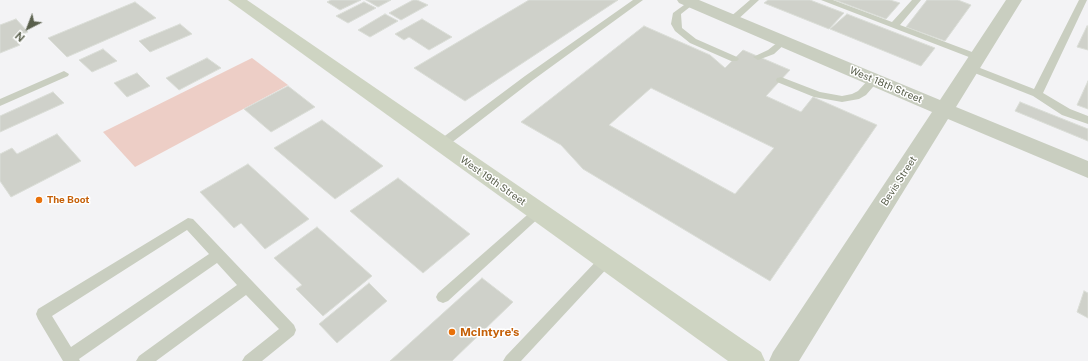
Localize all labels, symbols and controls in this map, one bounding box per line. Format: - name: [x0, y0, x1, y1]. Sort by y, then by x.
- north arrow: [8, 8, 48, 48]
- text: N: [13, 30, 27, 44]
- street label: West 18th Street: [848, 64, 924, 106]
- street label: West 19th Street: [458, 154, 528, 208]
- street label: Bevis Street: [879, 154, 919, 208]
- place label: The Boot: [47, 194, 90, 206]
- marker: The Boot: [34, 195, 44, 205]
- place label: McIntyre's: [460, 325, 519, 339]
- marker: McIntyre's: [447, 327, 457, 337]

